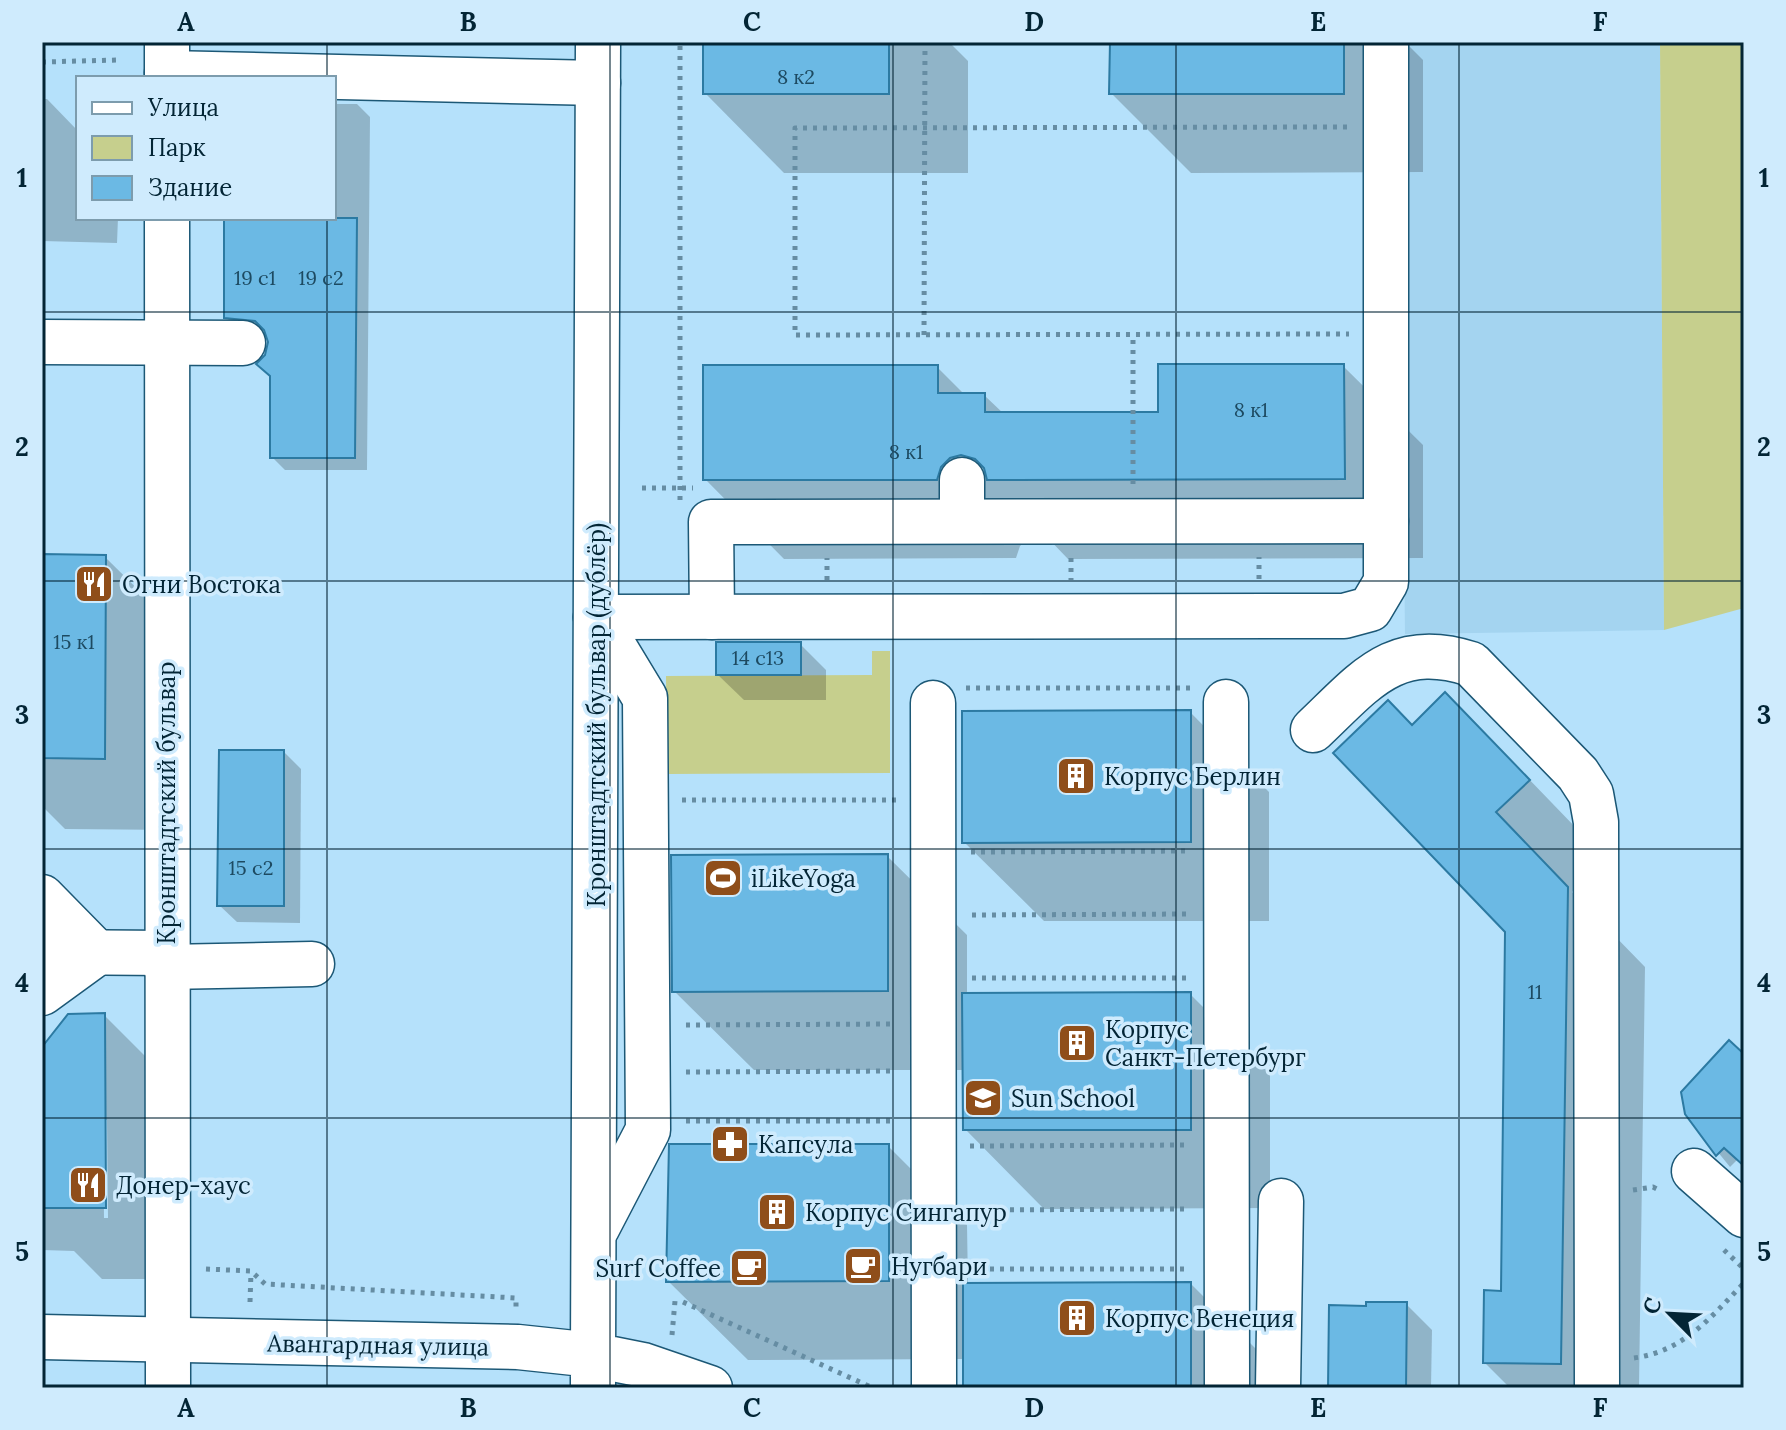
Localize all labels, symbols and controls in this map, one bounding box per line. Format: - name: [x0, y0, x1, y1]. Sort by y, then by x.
- text: A: [177, 5, 195, 38]
- text: B: [459, 5, 477, 38]
- text: C: [743, 5, 761, 38]
- text: D: [1024, 5, 1044, 38]
- text: E: [1310, 5, 1326, 38]
- text: F: [1593, 5, 1608, 38]
- house number: 8 к2: [777, 64, 815, 89]
- legend: [76, 76, 336, 220]
- text: Улица: [147, 92, 219, 123]
- text: Парк: [148, 132, 206, 163]
- text: 1: [17, 161, 27, 194]
- text: 1: [1759, 161, 1769, 194]
- text: Здание: [148, 172, 232, 203]
- house number: 19 с1: [234, 265, 276, 290]
- house number: 19 с2: [298, 265, 344, 290]
- house number: 8 к1: [1234, 397, 1268, 422]
- text: 2: [15, 430, 29, 463]
- text: 2: [1757, 430, 1771, 463]
- house number: 8 к1: [889, 439, 923, 464]
- street label: Кронштадтский бульвар (дублёр): [581, 523, 612, 907]
- restaurant icon: Огни Востока: [73, 563, 115, 605]
- place label: Огни Востока: [122, 569, 281, 600]
- house number: 15 к1: [53, 629, 95, 654]
- house number: 14 с13: [732, 645, 784, 670]
- street label: Кронштадтский бульвар: [151, 661, 182, 945]
- text: 3: [15, 698, 29, 731]
- text: 3: [1757, 698, 1771, 731]
- building icon: Корпус Берлин: [1055, 755, 1097, 797]
- place label: Корпус Берлин: [1104, 761, 1281, 792]
- house number: 15 с2: [229, 855, 273, 880]
- sports icon: iLikeYoga: [702, 857, 744, 899]
- place label: iLikeYoga: [751, 863, 856, 894]
- text: 4: [15, 966, 29, 999]
- text: 4: [1757, 966, 1771, 999]
- house number: 11: [1528, 979, 1542, 1004]
- place label: Корпус Санкт-Петербург: [1105, 1014, 1306, 1073]
- building icon: Корпус Санкт-Петербург: [1056, 1022, 1098, 1064]
- school or university icon: Sun School: [962, 1077, 1004, 1119]
- place label: Sun School: [1011, 1083, 1135, 1114]
- pharmacy icon: Капсула: [709, 1123, 751, 1165]
- place label: Капсула: [758, 1129, 853, 1160]
- restaurant icon: Донер-хаус: [67, 1164, 109, 1206]
- place label: Донер-хаус: [116, 1170, 251, 1201]
- building icon: Корпус Сингапур: [756, 1191, 798, 1233]
- place label: Корпус Сингапур: [805, 1197, 1007, 1228]
- text: 5: [15, 1235, 29, 1268]
- text: 5: [1757, 1235, 1771, 1268]
- cafe icon: Нугбари: [842, 1245, 884, 1287]
- cafe icon: Surf Coffee: [728, 1247, 770, 1289]
- place label: Нугбари: [891, 1251, 987, 1282]
- place label: Surf Coffee: [595, 1253, 721, 1284]
- north arrow: [1630, 1274, 1710, 1354]
- text: С: [1636, 1293, 1668, 1318]
- building icon: Корпус Венеция: [1056, 1297, 1098, 1339]
- place label: Корпус Венеция: [1105, 1303, 1294, 1334]
- street label: Авангардная улица: [266, 1328, 489, 1362]
- text: A: [177, 1391, 195, 1424]
- text: B: [459, 1391, 477, 1424]
- text: C: [743, 1391, 761, 1424]
- text: D: [1024, 1391, 1044, 1424]
- text: E: [1310, 1391, 1326, 1424]
- text: F: [1593, 1391, 1608, 1424]

